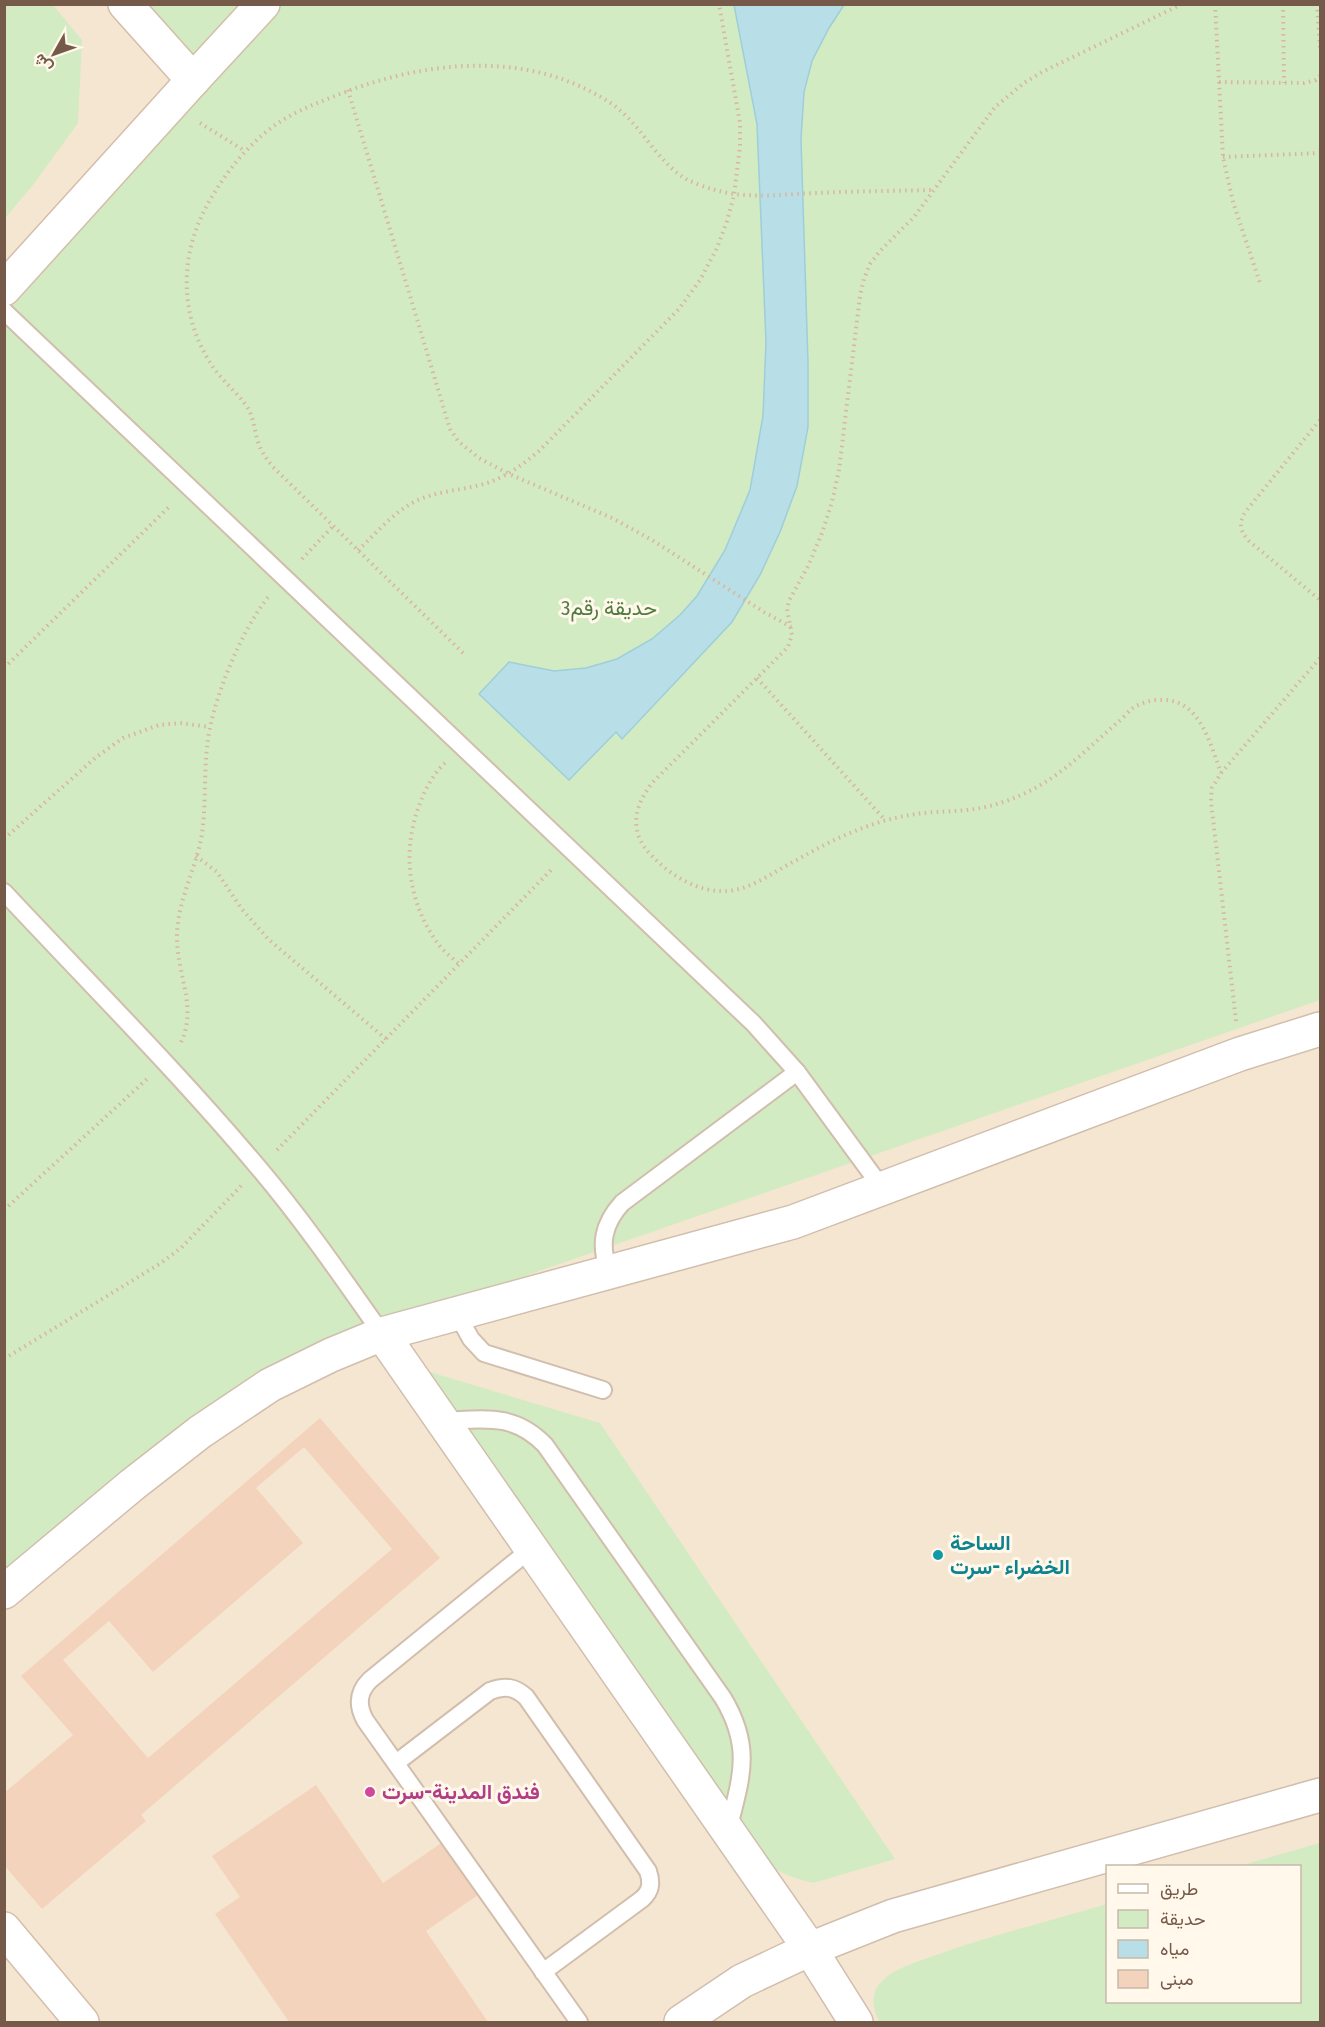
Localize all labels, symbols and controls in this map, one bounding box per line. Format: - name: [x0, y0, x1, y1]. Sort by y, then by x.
- north arrow: [24, 24, 84, 84]
- text: ش: [29, 50, 56, 77]
- park label: حديقة رقم3: [561, 595, 657, 622]
- place label: الساحة الخضراء -سرت: [950, 1530, 1070, 1580]
- marker: الساحة الخضراء -سرت: [931, 1548, 945, 1562]
- place label: فندق المدينة-سرت: [382, 1779, 540, 1805]
- marker: فندق المدينة-سرت: [363, 1785, 377, 1799]
- legend: [1106, 1865, 1301, 2003]
- text: طريق: [1160, 1878, 1198, 1900]
- text: حديقة: [1160, 1908, 1206, 1930]
- text: مياه: [1160, 1938, 1189, 1960]
- text: مبنى: [1160, 1968, 1194, 1990]

